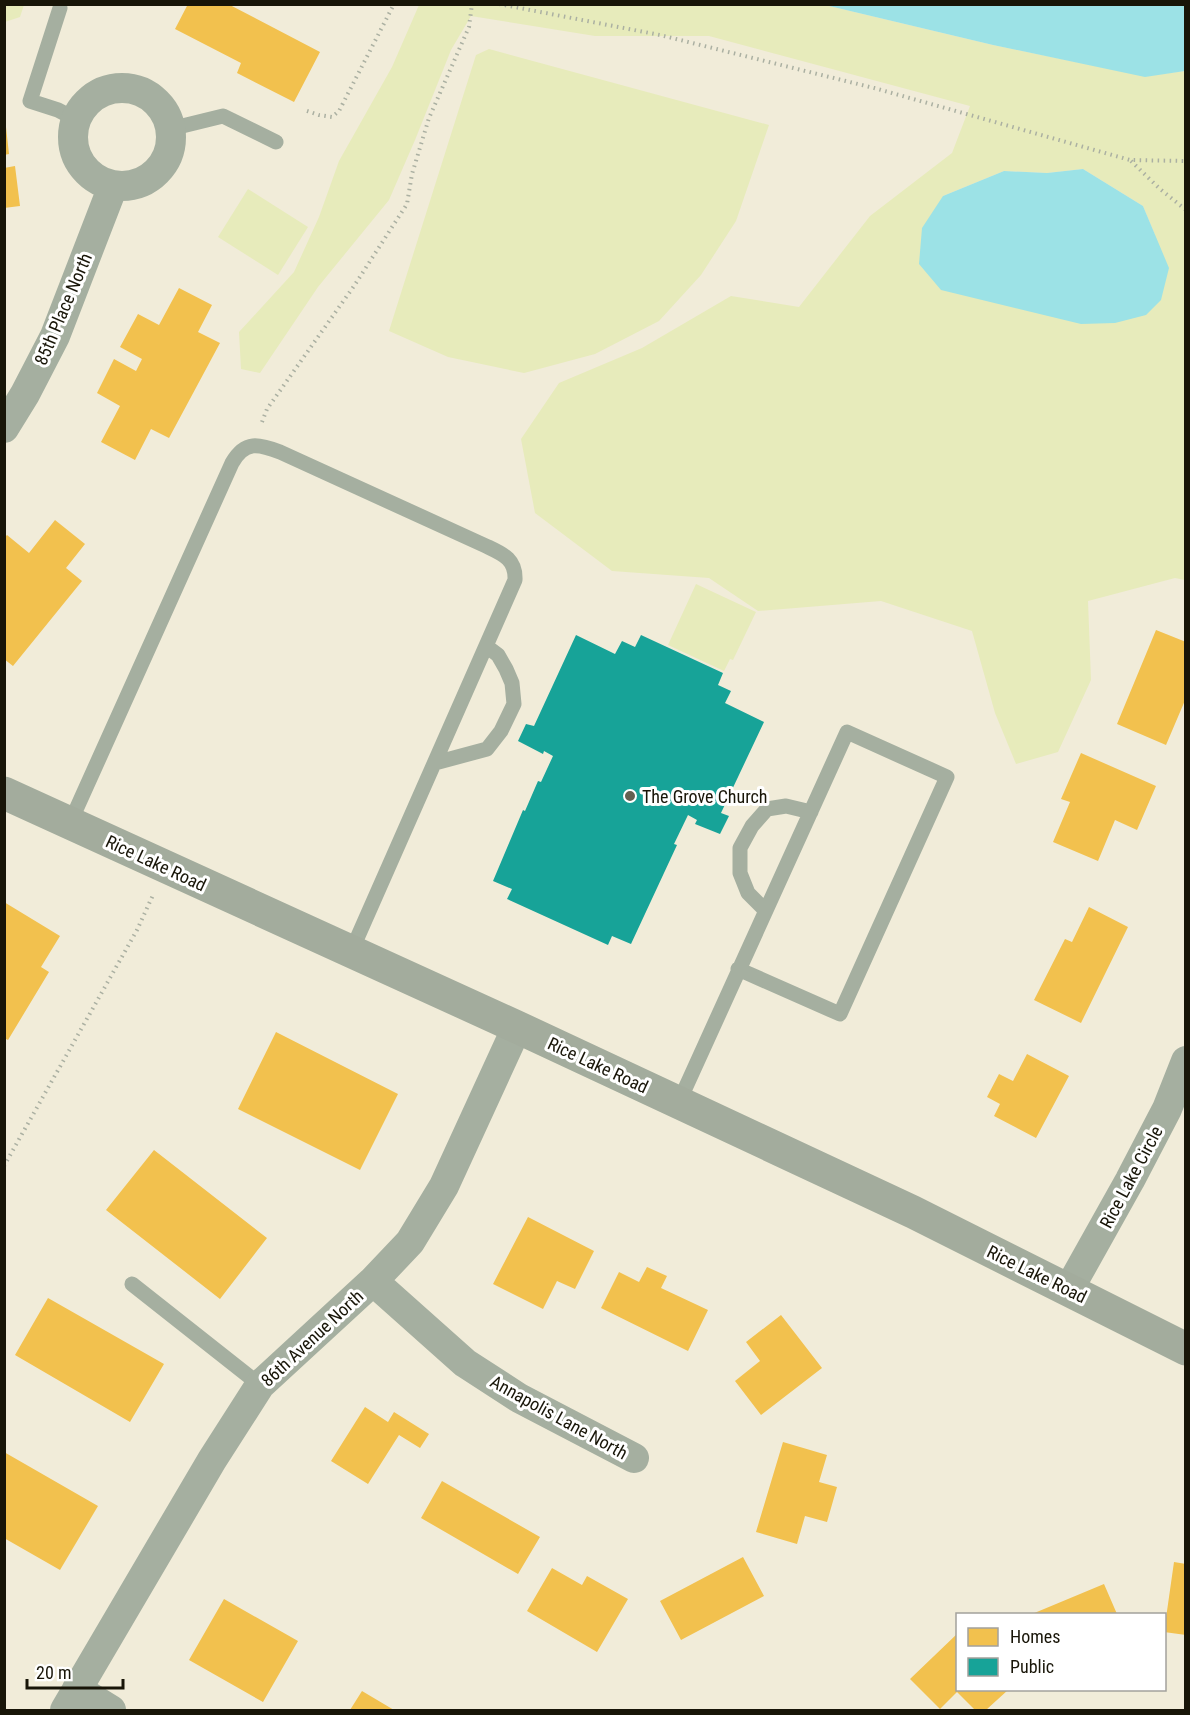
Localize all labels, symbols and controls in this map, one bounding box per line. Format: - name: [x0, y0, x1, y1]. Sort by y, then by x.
- street label: 85th Place North: [30, 250, 96, 368]
- place label: The Grove Church: [642, 786, 768, 807]
- marker: The Grove Church: [623, 789, 637, 803]
- street label: Rice Lake Road: [102, 831, 210, 895]
- street label: Rice Lake Road: [544, 1033, 652, 1097]
- street label: Rice Lake Circle: [1095, 1122, 1167, 1232]
- street label: Rice Lake Road: [984, 1241, 1090, 1307]
- street label: 86th Avenue North: [257, 1285, 367, 1391]
- street label: Annapolis Lane North: [487, 1371, 631, 1463]
- legend: [956, 1613, 1166, 1691]
- text: Homes: [1010, 1626, 1060, 1647]
- scale bar: [27, 1652, 123, 1690]
- text: Public: [1010, 1656, 1054, 1677]
- text: 20 m: [36, 1662, 71, 1683]

